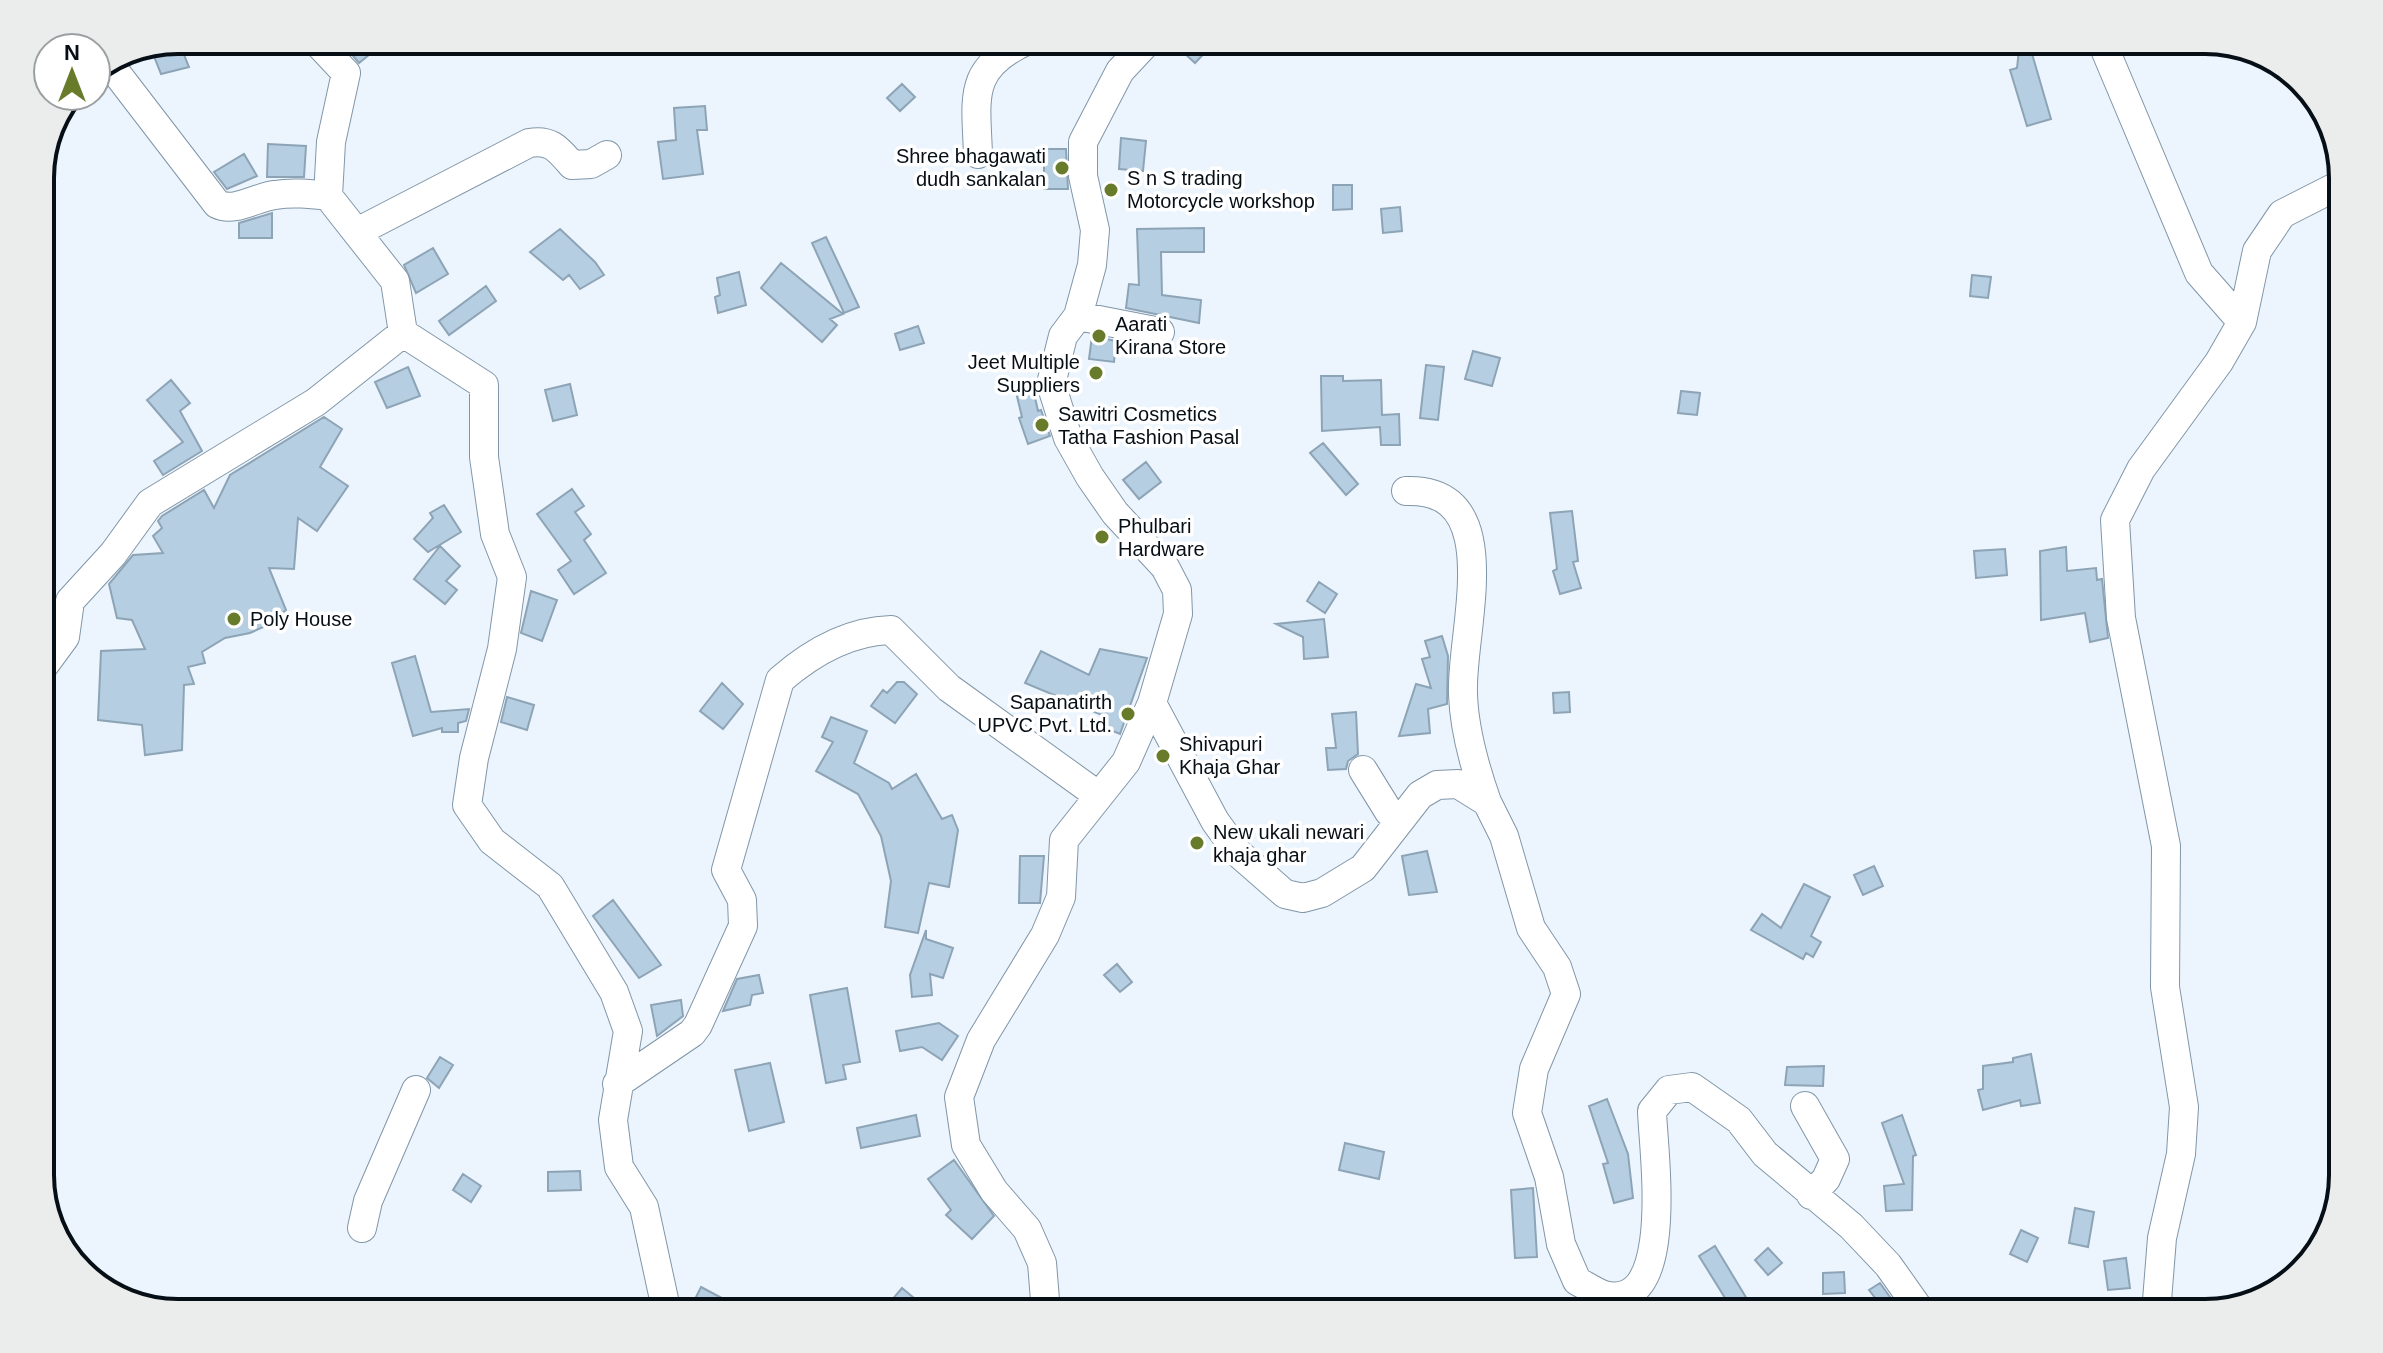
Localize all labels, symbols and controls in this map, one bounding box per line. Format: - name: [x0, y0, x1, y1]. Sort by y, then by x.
- north arrow: [32, 32, 112, 112]
- text: N: [64, 40, 80, 65]
- place label: Shree bhagawati dudh sankalan: [896, 145, 1046, 190]
- marker: Shree bhagawati dudh sankalan: [1053, 159, 1071, 177]
- place label: S n S trading Motorcycle workshop: [1127, 167, 1315, 212]
- marker: S n S trading Motorcycle workshop: [1102, 181, 1120, 199]
- place label: Aarati Kirana Store: [1115, 313, 1226, 358]
- marker: Aarati Kirana Store: [1090, 327, 1108, 345]
- place label: Jeet Multiple Suppliers: [968, 351, 1080, 396]
- marker: Jeet Multiple Suppliers: [1087, 364, 1105, 382]
- place label: Sawitri Cosmetics Tatha Fashion Pasal: [1058, 403, 1239, 448]
- marker: Sawitri Cosmetics Tatha Fashion Pasal: [1033, 416, 1051, 434]
- place label: Phulbari Hardware: [1118, 515, 1205, 560]
- marker: Phulbari Hardware: [1093, 528, 1111, 546]
- place label: Poly House: [250, 608, 352, 630]
- marker: Poly House: [225, 610, 243, 628]
- place label: Sapanatirth UPVC Pvt. Ltd.: [978, 691, 1112, 736]
- marker: Sapanatirth UPVC Pvt. Ltd.: [1119, 705, 1137, 723]
- place label: Shivapuri Khaja Ghar: [1179, 733, 1281, 778]
- marker: Shivapuri Khaja Ghar: [1154, 747, 1172, 765]
- place label: New ukali newari khaja ghar: [1213, 821, 1364, 866]
- marker: New ukali newari khaja ghar: [1188, 834, 1206, 852]

